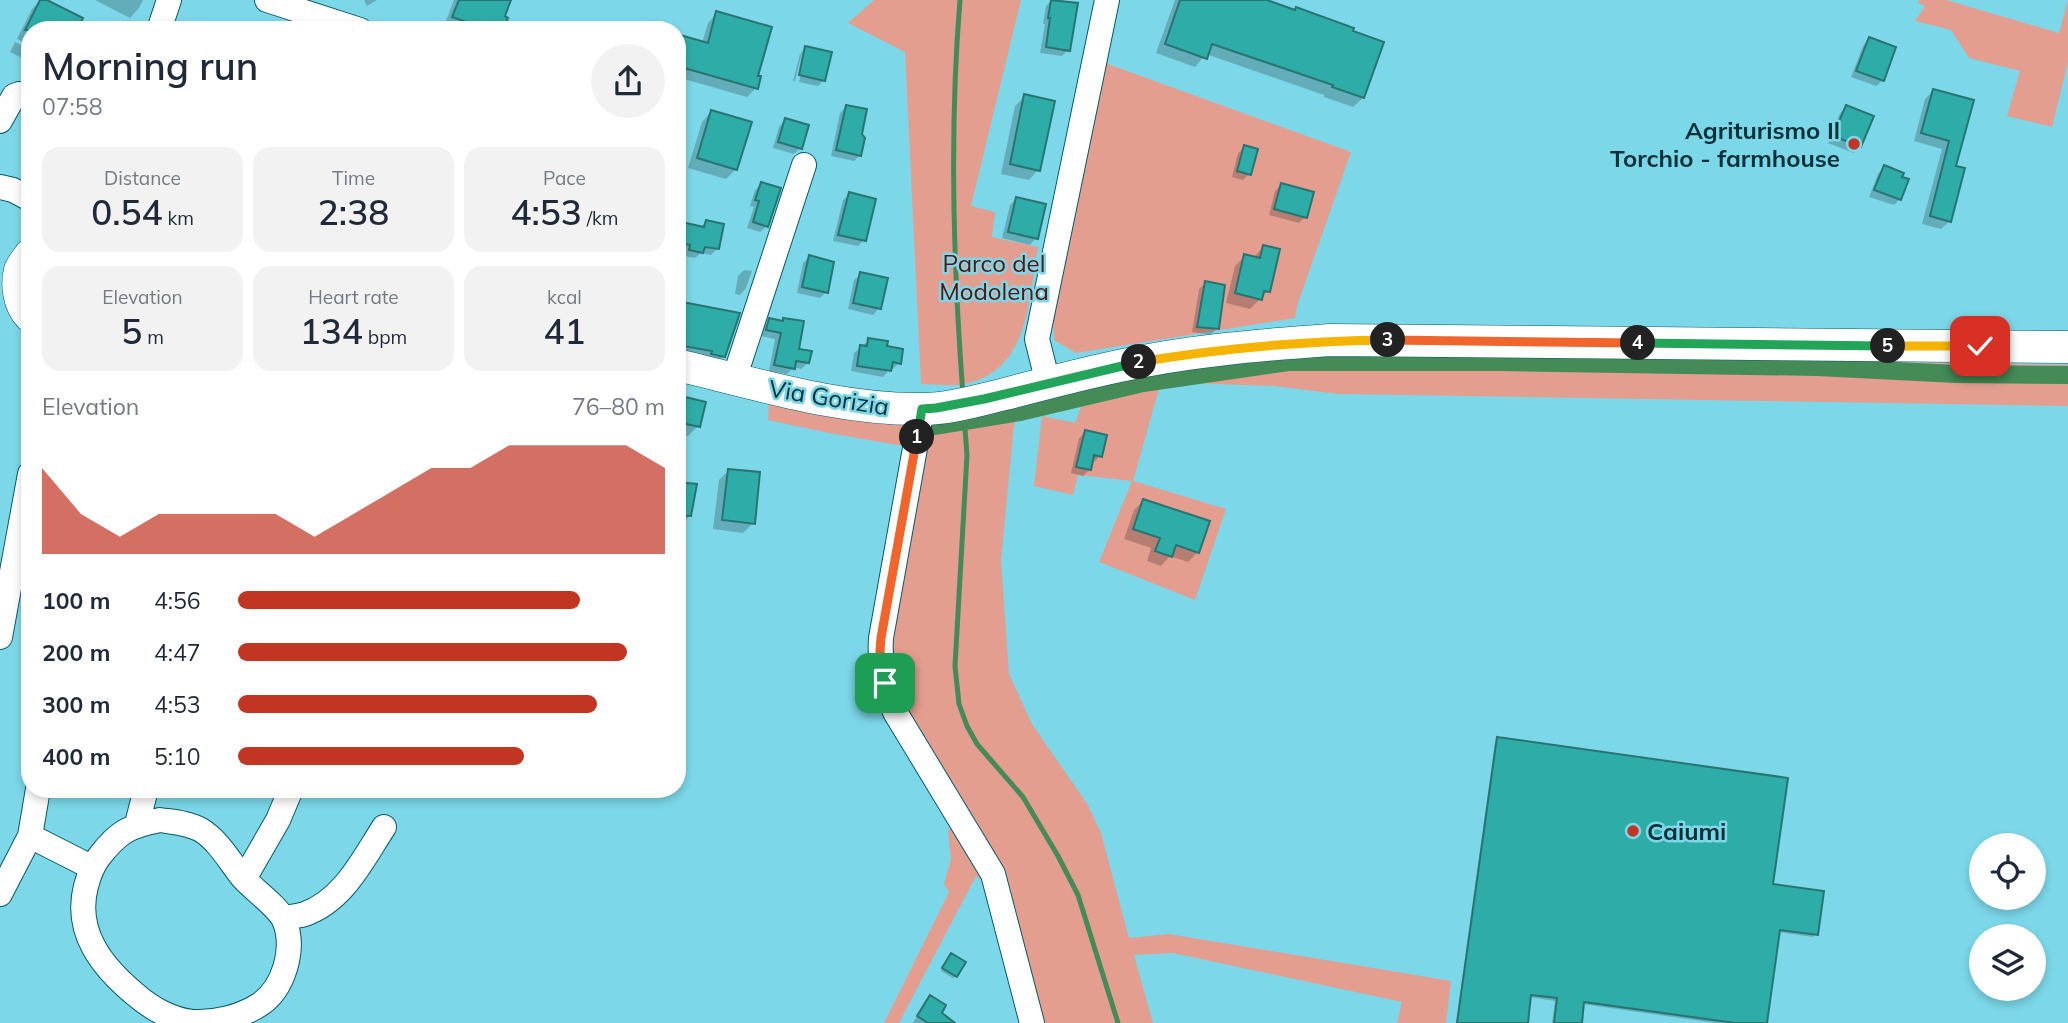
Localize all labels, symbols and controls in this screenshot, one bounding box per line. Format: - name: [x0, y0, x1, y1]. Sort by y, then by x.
- text: Morning run: [42, 42, 258, 90]
- button: share: [591, 44, 665, 118]
- text: 07:58: [42, 92, 102, 121]
- place label: Agriturismo Il Torchio - farmhouse: [1610, 115, 1840, 173]
- marker: Agriturismo Il Torchio - farmhouse: [1846, 136, 1862, 152]
- text: Distance: [104, 166, 181, 190]
- text: Time: [332, 166, 375, 190]
- text: Pace: [543, 166, 586, 190]
- text: 0.54: [91, 190, 162, 234]
- text: 2:38: [318, 190, 389, 234]
- text: 4:53: [510, 190, 582, 234]
- text: km: [162, 206, 194, 230]
- text: /km: [582, 206, 619, 230]
- park label: Parco del Modolena: [939, 248, 1049, 306]
- text: Elevation: [102, 285, 183, 309]
- text: Heart rate: [308, 285, 399, 309]
- text: kcal: [547, 285, 582, 309]
- text: 5: [121, 309, 142, 353]
- text: 134: [300, 309, 363, 353]
- text: 41: [543, 309, 586, 353]
- pin: [1950, 316, 2010, 376]
- pin: 3: [1370, 322, 1406, 358]
- text: m: [142, 325, 164, 349]
- text: bpm: [363, 325, 407, 349]
- pin: 4: [1620, 326, 1656, 360]
- text: 3: [1382, 327, 1393, 351]
- icon: check: [1961, 327, 1999, 365]
- pin: 5: [1870, 328, 1906, 364]
- text: 4: [1632, 330, 1643, 354]
- text: 5: [1882, 333, 1893, 357]
- pin: 2: [1122, 344, 1156, 380]
- text: 2: [1133, 349, 1144, 373]
- street label: Via Gorizia: [767, 373, 891, 421]
- text: Elevation: [42, 392, 139, 421]
- text: 76–80 m: [572, 392, 665, 421]
- pin: 1: [900, 420, 934, 454]
- text: 1: [911, 424, 922, 448]
- text: 100 m: [42, 586, 110, 615]
- text: 4:56: [154, 586, 201, 615]
- text: 200 m: [42, 638, 110, 667]
- text: 4:47: [154, 638, 201, 667]
- pin: [855, 653, 915, 713]
- icon: arrive: [866, 664, 904, 702]
- text: 300 m: [42, 690, 110, 719]
- text: 4:53: [154, 690, 201, 719]
- text: 400 m: [42, 742, 110, 771]
- text: 5:10: [154, 742, 201, 771]
- place label: Caiumi: [1647, 816, 1726, 846]
- marker: Caiumi: [1625, 823, 1641, 839]
- map controls: [1969, 833, 2046, 1001]
- button: locate: [1969, 833, 2046, 910]
- button: layers: [1969, 924, 2046, 1001]

